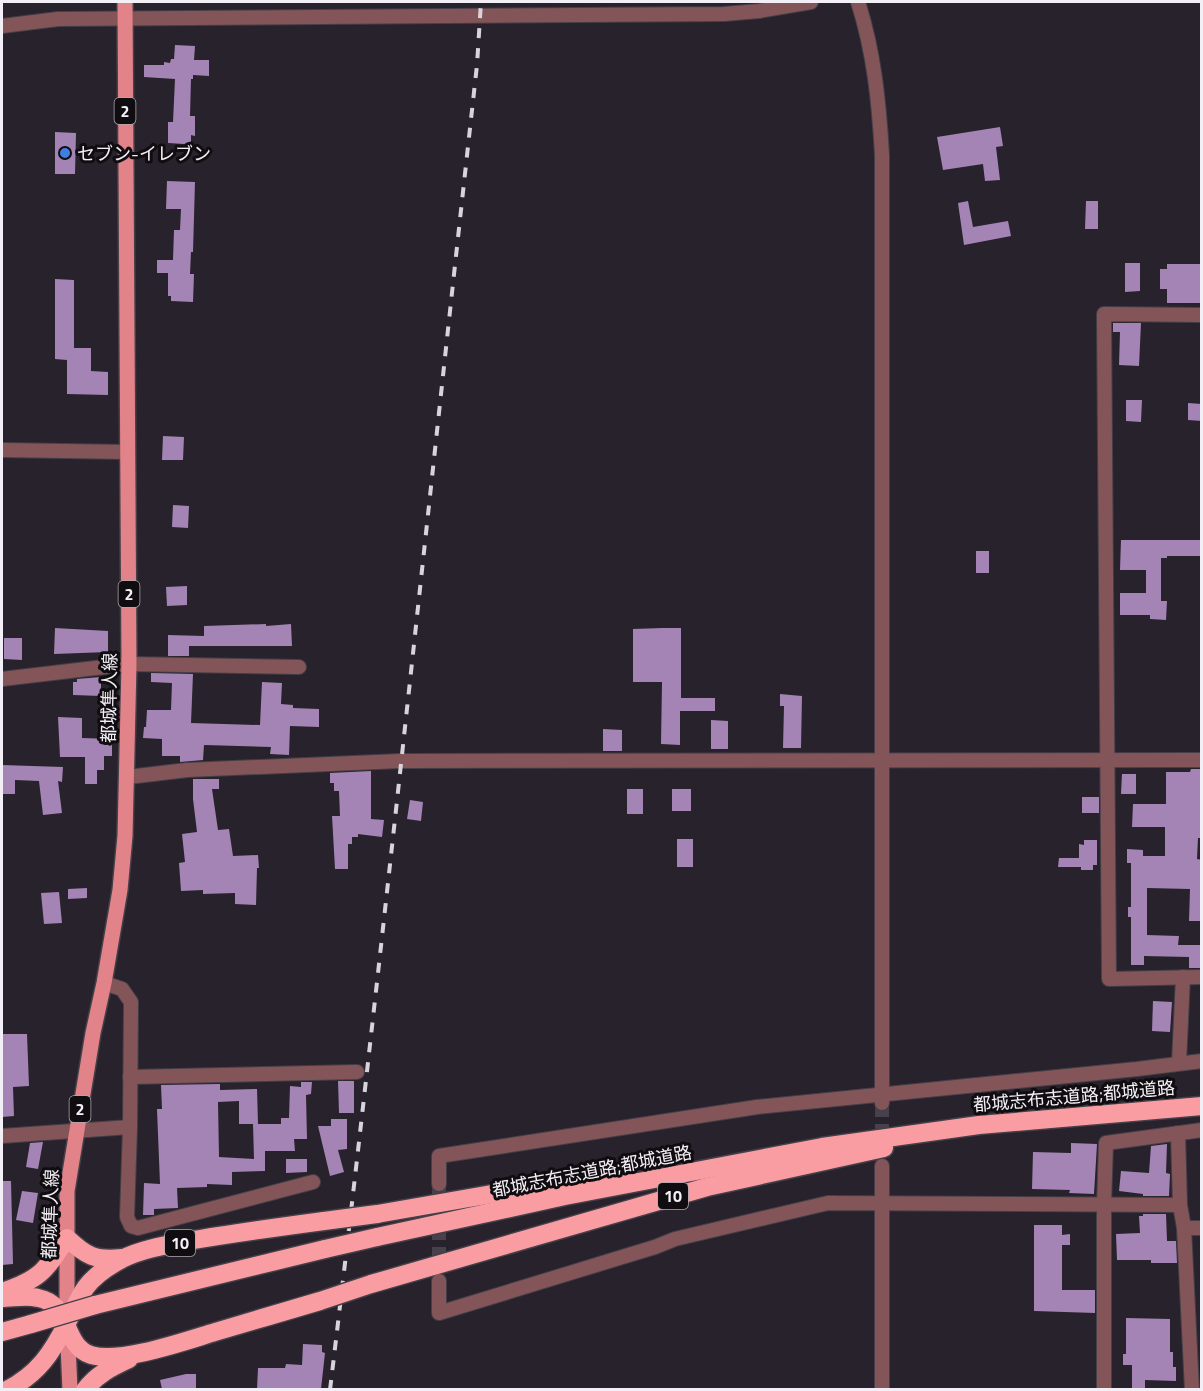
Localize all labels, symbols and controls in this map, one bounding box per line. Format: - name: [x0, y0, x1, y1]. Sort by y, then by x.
- road number: 2: [114, 98, 136, 124]
- place label: セブン-イレブン: [77, 140, 211, 167]
- marker: セブン-イレブン: [58, 146, 72, 160]
- road number: 2: [118, 581, 140, 607]
- street label: 都城隼人線: [95, 653, 123, 743]
- street label: 都城志布志道路;都城道路: [972, 1074, 1176, 1118]
- road number: 2: [70, 1096, 90, 1122]
- street label: 都城志布志道路;都城道路: [490, 1138, 694, 1204]
- street label: 都城隼人線: [35, 1169, 65, 1259]
- road number: 10: [658, 1183, 688, 1209]
- road number: 10: [165, 1230, 195, 1256]

